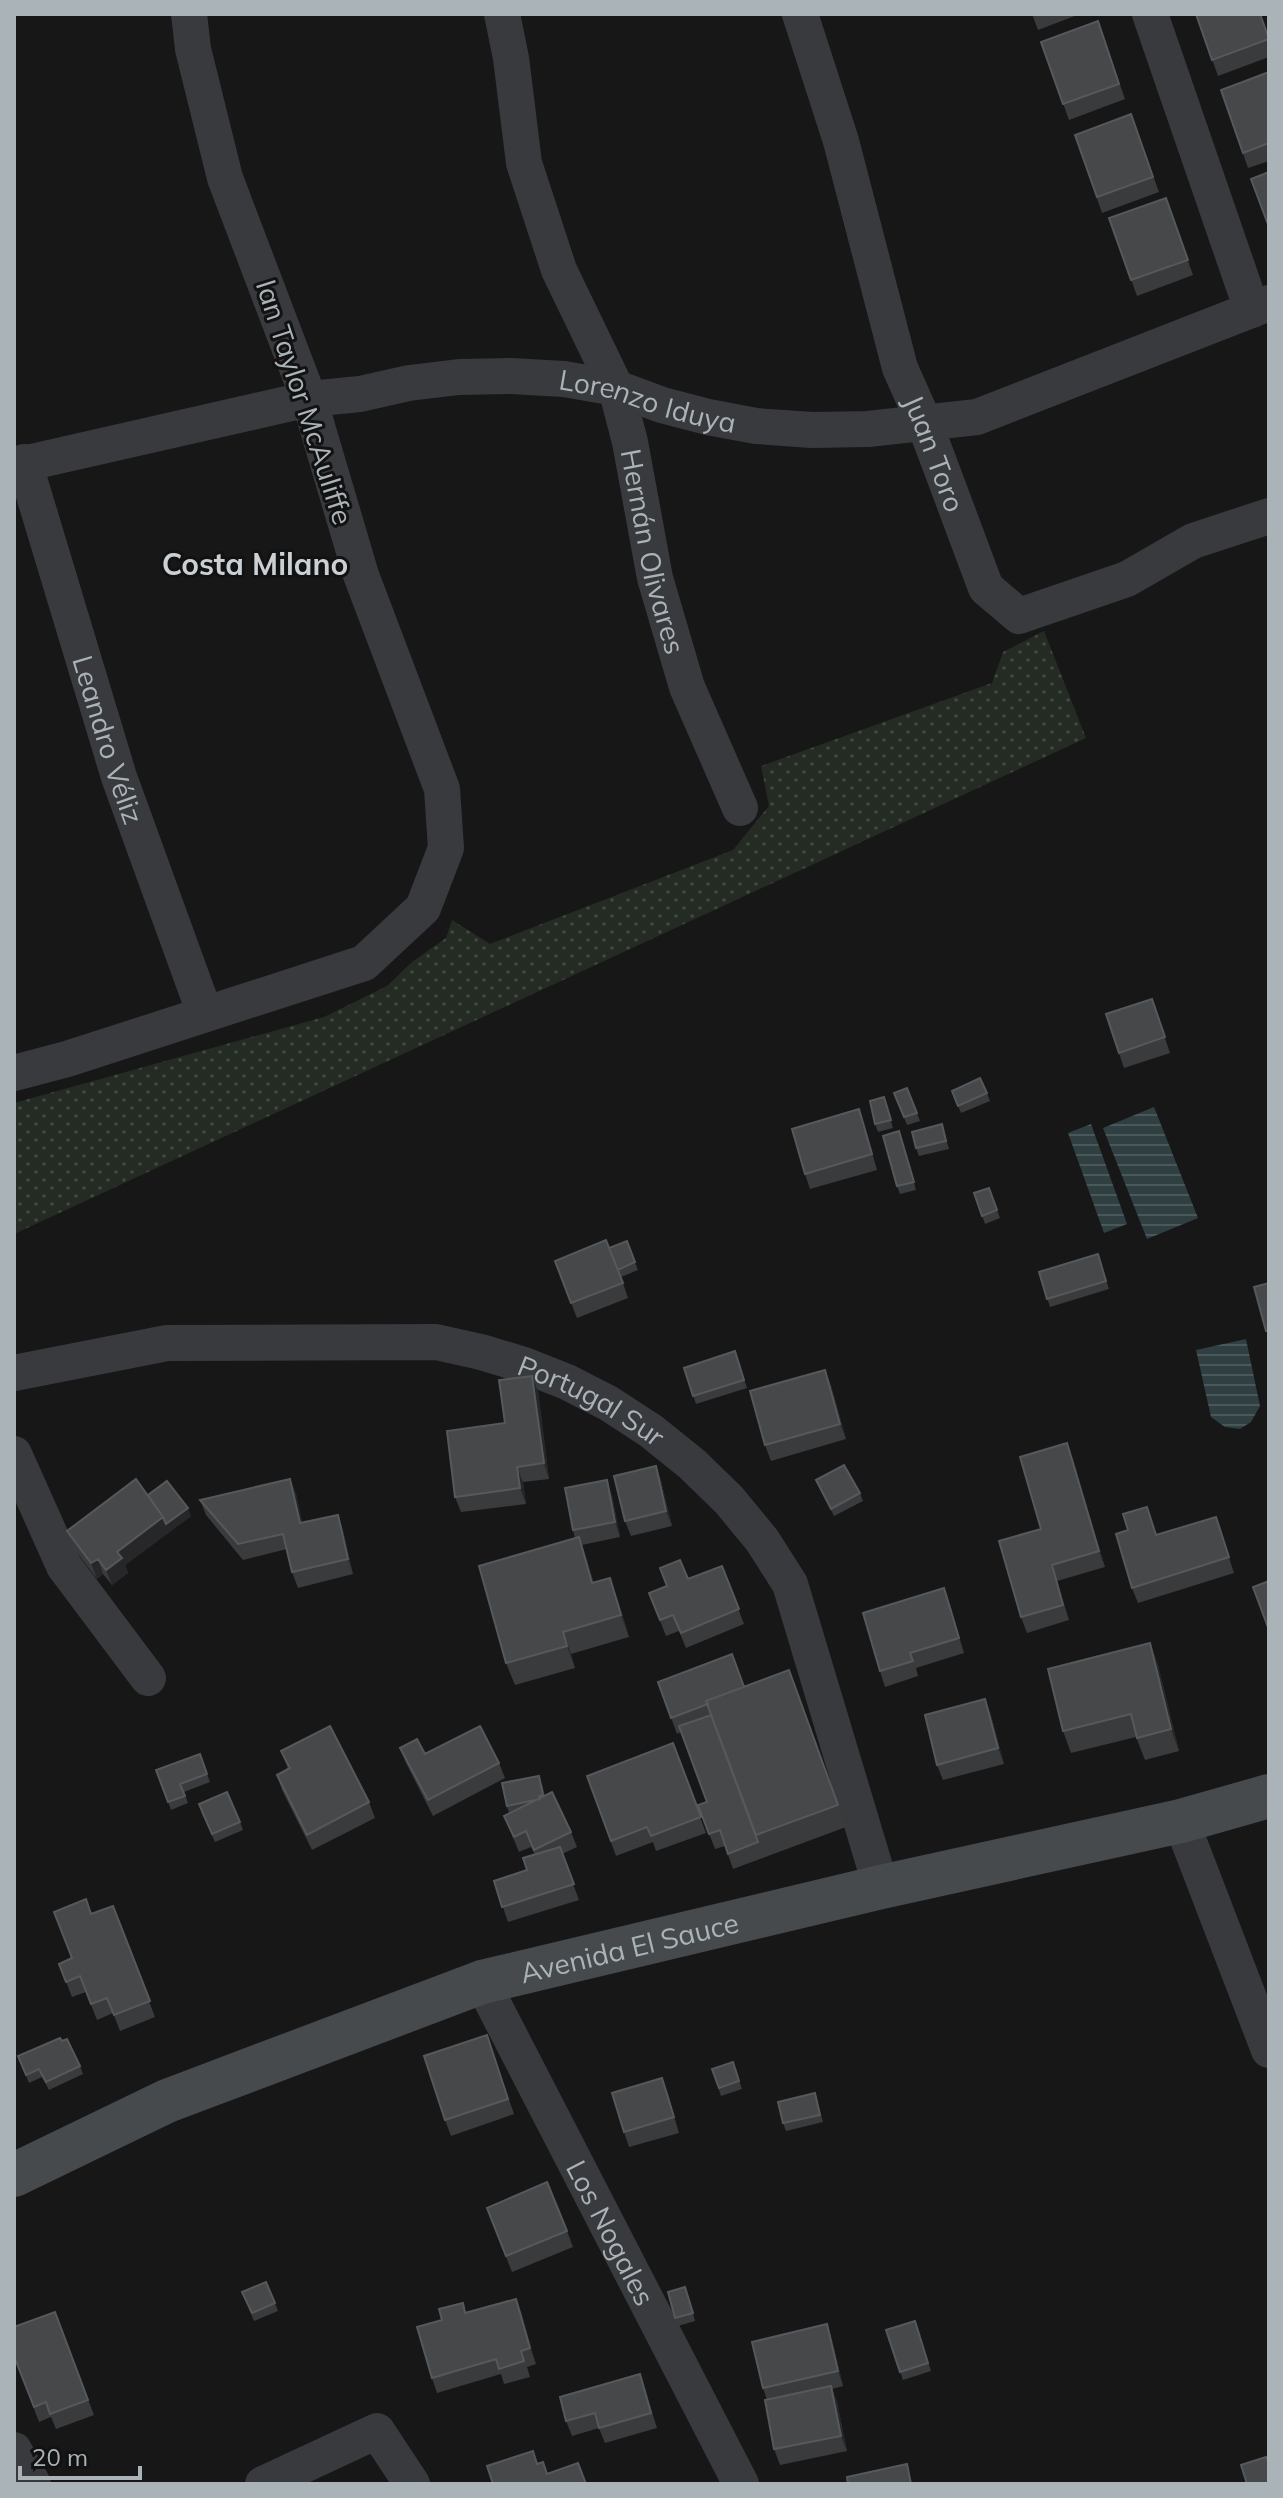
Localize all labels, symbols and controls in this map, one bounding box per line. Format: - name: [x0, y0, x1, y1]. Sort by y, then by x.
- street label: Ian Taylor McAuliffe: [249, 275, 361, 529]
- street label: Lorenzo Iduya: [557, 361, 739, 439]
- street label: Juan Toro: [896, 389, 973, 516]
- street label: Hernán Olivares: [614, 446, 694, 658]
- district label: Costa Milano: [162, 545, 348, 583]
- street label: Leandro Véliz: [66, 651, 152, 828]
- street label: Portugal Sur: [513, 1347, 673, 1454]
- street label: Avenida El Sauce: [516, 1904, 742, 1990]
- street label: Los Nogales: [559, 2154, 663, 2311]
- scale bar: [20, 2430, 140, 2480]
- text: 20 m: [32, 2442, 88, 2472]

